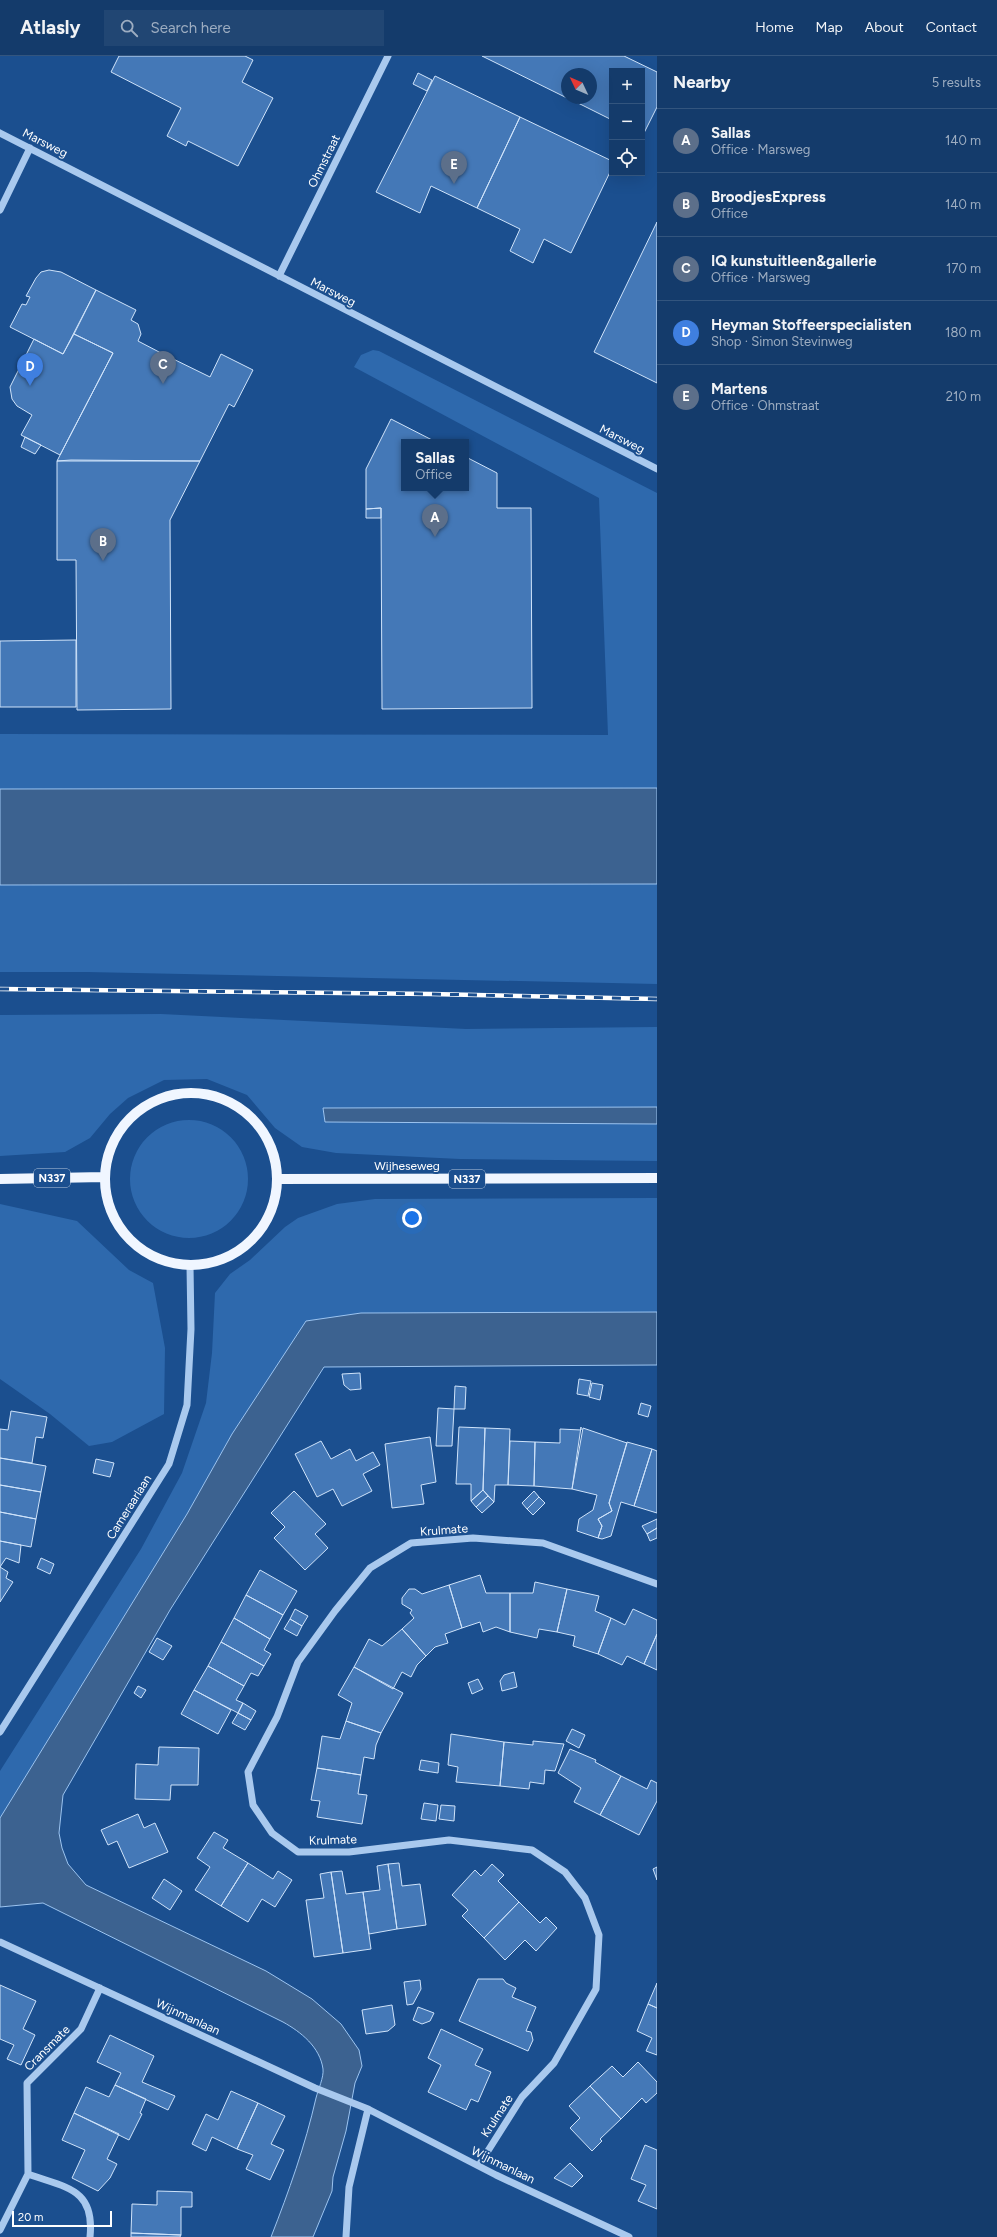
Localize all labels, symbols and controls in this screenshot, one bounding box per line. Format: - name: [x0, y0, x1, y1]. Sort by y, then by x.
- search box: [104, 10, 384, 46]
- text: Atlasly: [20, 16, 80, 39]
- icon: search: [118, 17, 140, 39]
- text: Search here: [150, 19, 231, 37]
- text: Home: [755, 19, 794, 36]
- text: Map: [816, 19, 843, 36]
- text: About: [865, 19, 904, 36]
- text: Contact: [926, 19, 977, 36]
- north arrow: [561, 68, 597, 104]
- map controls: [609, 68, 645, 176]
- button: +: [609, 68, 645, 104]
- text: Nearby: [673, 72, 731, 92]
- text: 5 results: [932, 75, 981, 90]
- button: −: [609, 104, 645, 140]
- text: Sallas: [711, 124, 750, 142]
- street label: Marsweg: [20, 126, 70, 160]
- street label: Ohmstraat: [305, 132, 343, 190]
- text: A: [681, 133, 691, 148]
- text: 140 m: [945, 133, 981, 148]
- button: locate: [609, 140, 645, 176]
- text: Office · Marsweg: [711, 142, 810, 157]
- pin: E: [441, 151, 467, 184]
- text: BroodjesExpress: [711, 188, 826, 206]
- text: B: [682, 197, 690, 212]
- text: 140 m: [945, 197, 981, 212]
- text: Office: [711, 206, 748, 221]
- text: IQ kunstuitleen&gallerie: [711, 252, 877, 270]
- text: C: [681, 261, 691, 276]
- text: 170 m: [946, 261, 981, 276]
- text: Office · Marsweg: [711, 270, 810, 285]
- street label: Marsweg: [308, 275, 358, 309]
- text: Heyman Stoffeerspecialisten: [711, 316, 911, 334]
- text: D: [681, 325, 691, 340]
- text: 180 m: [945, 325, 981, 340]
- text: Shop · Simon Stevinweg: [711, 334, 853, 349]
- pin: C: [150, 351, 176, 384]
- pin: D: [17, 353, 43, 386]
- text: Martens: [711, 380, 767, 398]
- text: E: [682, 389, 690, 404]
- text: 210 m: [946, 389, 981, 404]
- text: Office · Ohmstraat: [711, 398, 820, 413]
- street label: Marsweg: [597, 422, 647, 456]
- popup: [401, 439, 469, 491]
- text: Sallas: [415, 449, 455, 467]
- text: Office: [415, 467, 452, 482]
- pin: A: [422, 504, 448, 537]
- pin: B: [90, 528, 116, 561]
- street label: Wijheseweg: [374, 1159, 440, 1173]
- road number: N337: [34, 1169, 70, 1187]
- road number: N337: [449, 1170, 485, 1188]
- your location: [402, 1208, 422, 1228]
- street label: Cameraarlaan: [104, 1472, 155, 1542]
- street label: Krulmate: [420, 1521, 469, 1539]
- street label: Krulmate: [309, 1832, 358, 1848]
- street label: Wijnmanlaan: [154, 1996, 222, 2038]
- street label: Cransmate: [21, 2022, 73, 2074]
- street label: Krulmate: [478, 2092, 516, 2140]
- street label: Wijnmanlaan: [469, 2144, 537, 2187]
- scale bar: [12, 2209, 112, 2228]
- text: 20 m: [18, 2211, 43, 2224]

